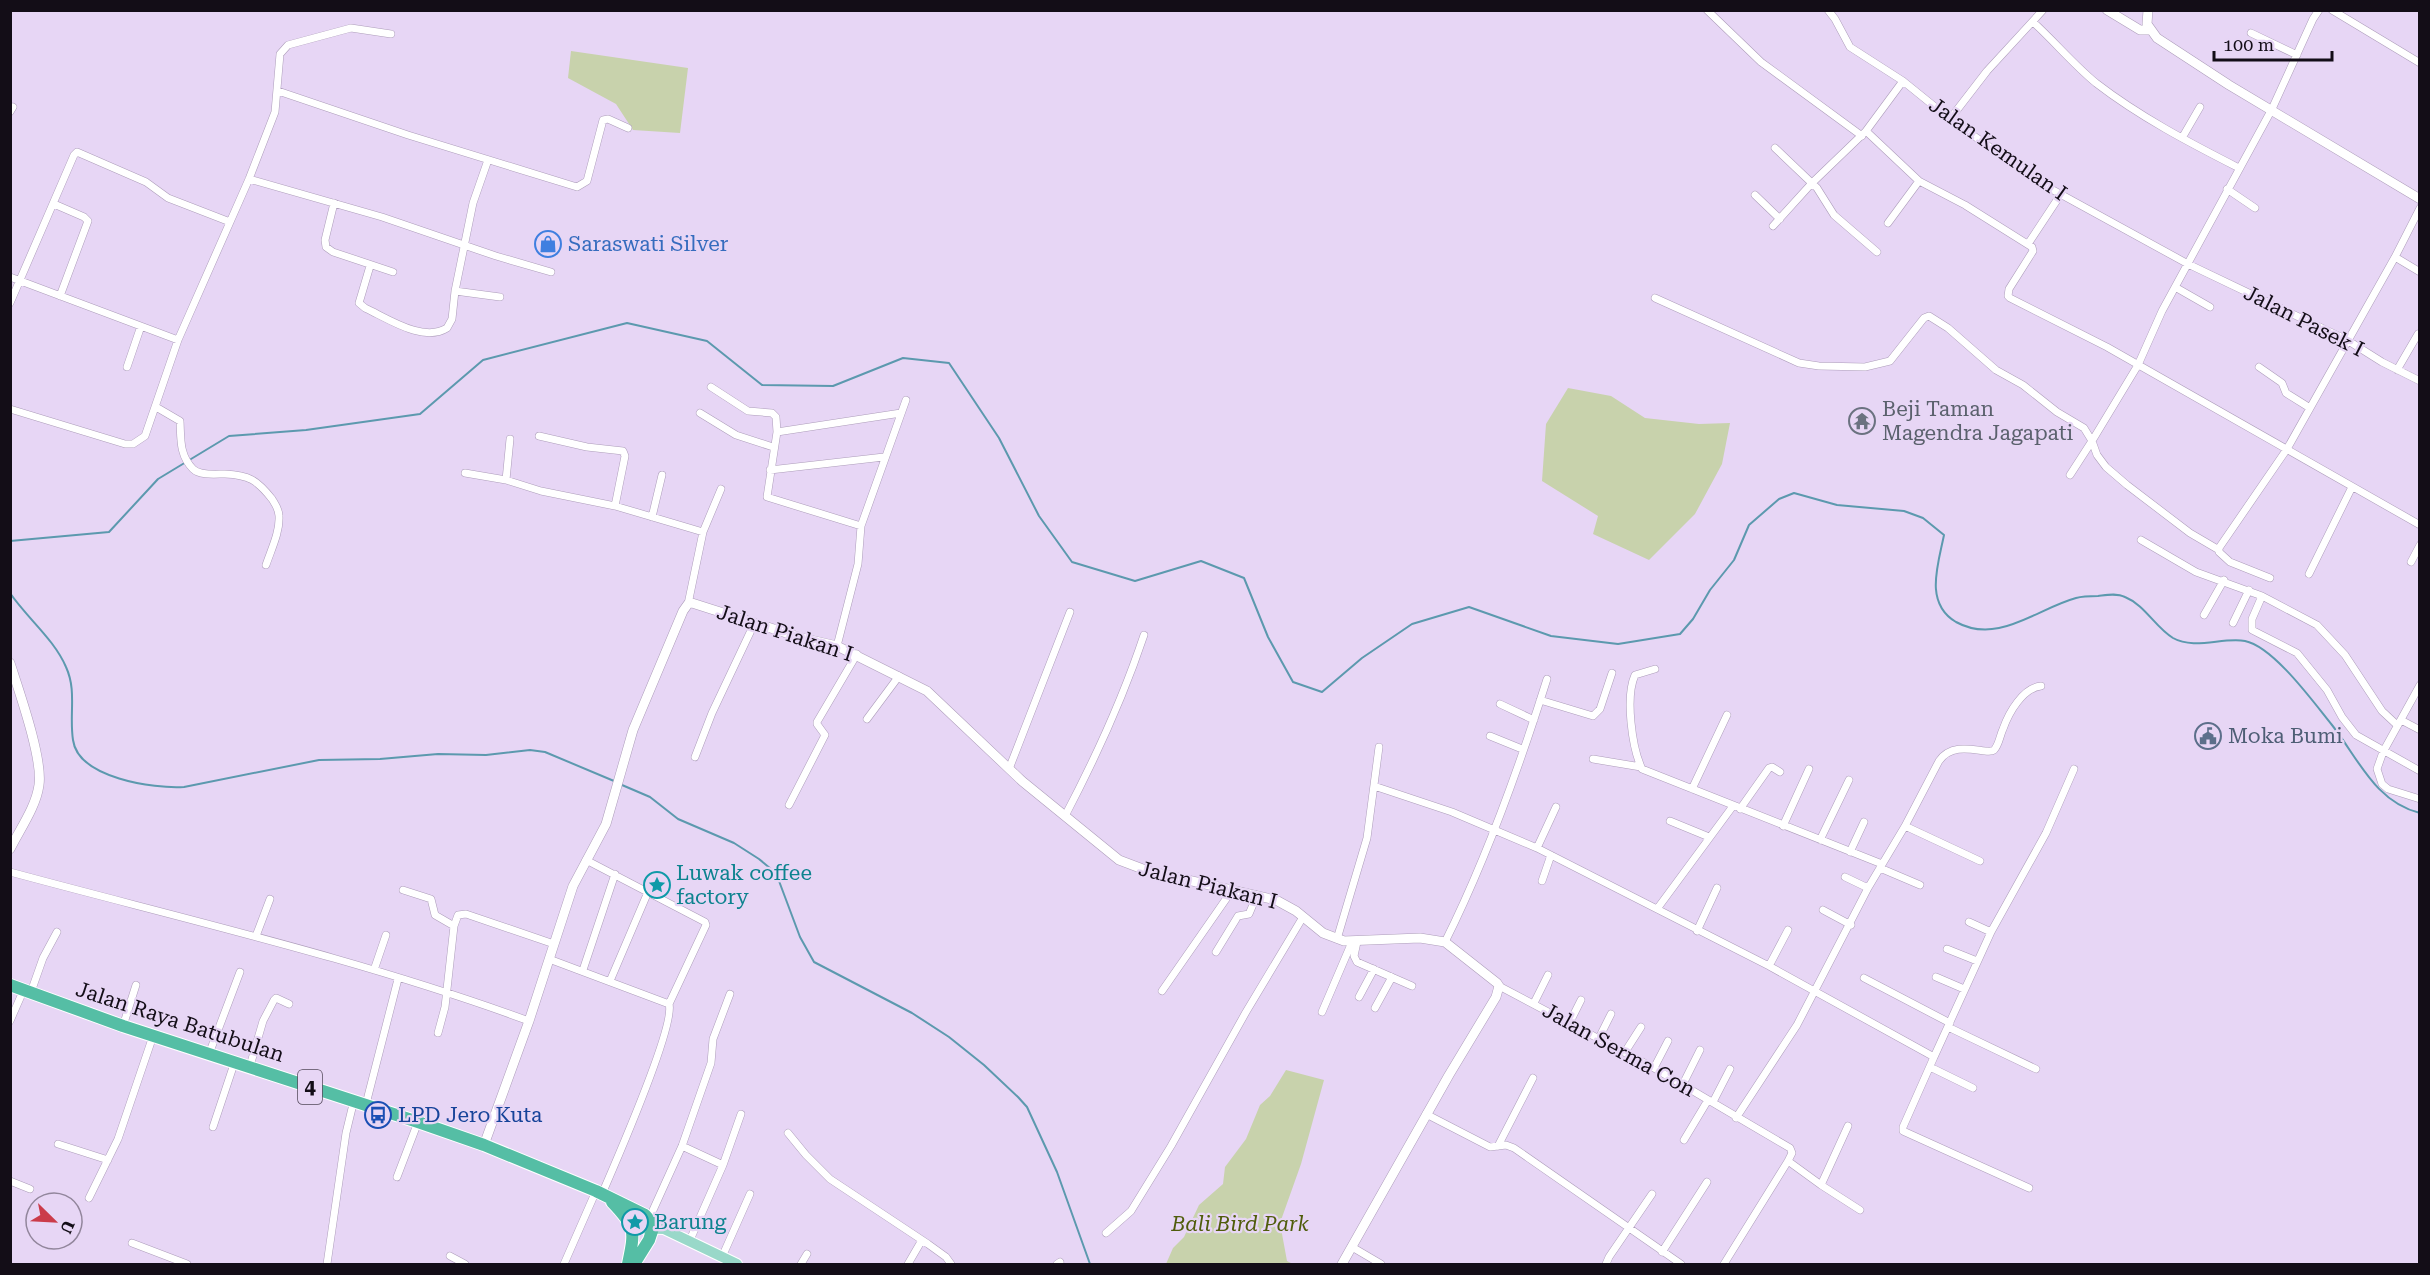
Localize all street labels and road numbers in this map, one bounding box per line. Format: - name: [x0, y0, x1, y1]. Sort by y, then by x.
- street label: Jalan Kemulan I: [1925, 93, 2071, 205]
- street label: Jalan Pasek I: [2240, 280, 2368, 362]
- street label: Jalan Piakan I: [714, 600, 856, 666]
- street label: Jalan Piakan I: [1136, 856, 1280, 914]
- street label: Jalan Raya Batubulan: [73, 977, 288, 1067]
- street label: Jalan Serma Con: [1539, 998, 1700, 1102]
- road number: 4: [298, 1070, 322, 1104]

